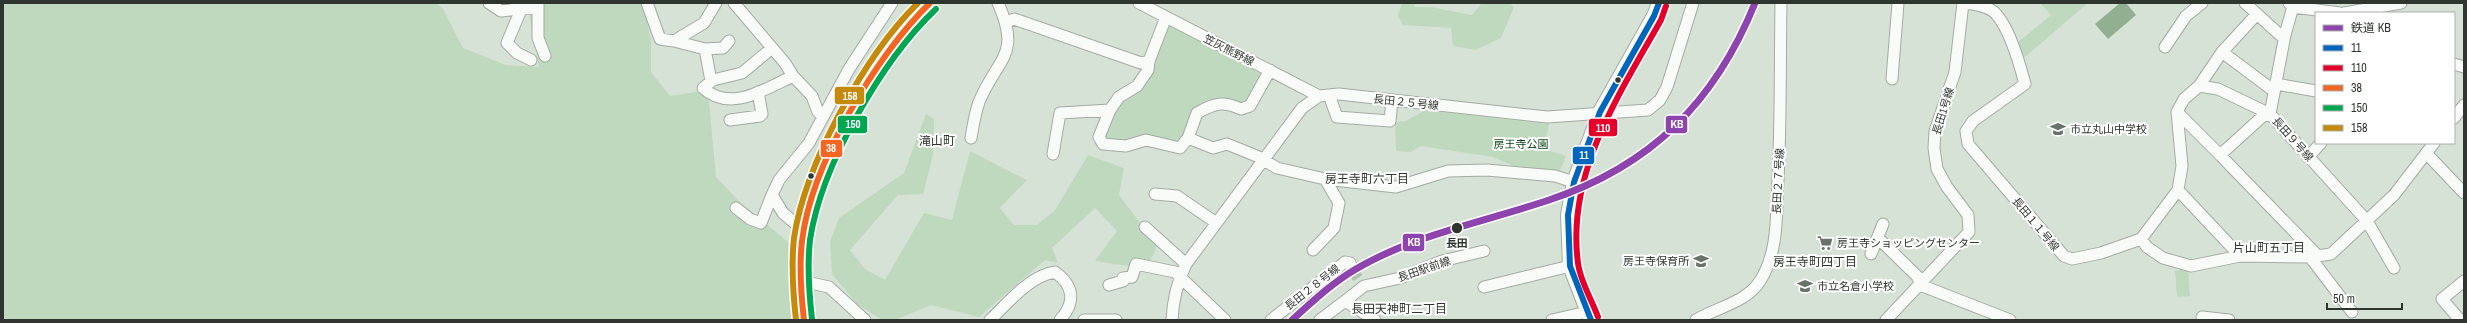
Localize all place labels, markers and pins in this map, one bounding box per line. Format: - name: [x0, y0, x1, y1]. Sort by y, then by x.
- unlabelled marker: [1613, 75, 1623, 85]
- school or university icon: 市立丸山中学校: [2049, 120, 2067, 138]
- place label: 市立丸山中学校: [2070, 122, 2147, 136]
- unlabelled marker: [806, 171, 816, 181]
- marker: 長田: [1450, 221, 1464, 235]
- supermarket icon: 房王寺ショッピングセンター: [1816, 234, 1834, 252]
- place label: 長田: [1446, 236, 1468, 250]
- place label: 房王寺ショッピングセンター: [1837, 236, 1980, 250]
- school or university icon: 房王寺保育所: [1692, 252, 1710, 270]
- place label: 房王寺保育所: [1623, 254, 1690, 268]
- school or university icon: 市立名倉小学校: [1796, 277, 1814, 295]
- place label: 市立名倉小学校: [1817, 279, 1894, 293]

